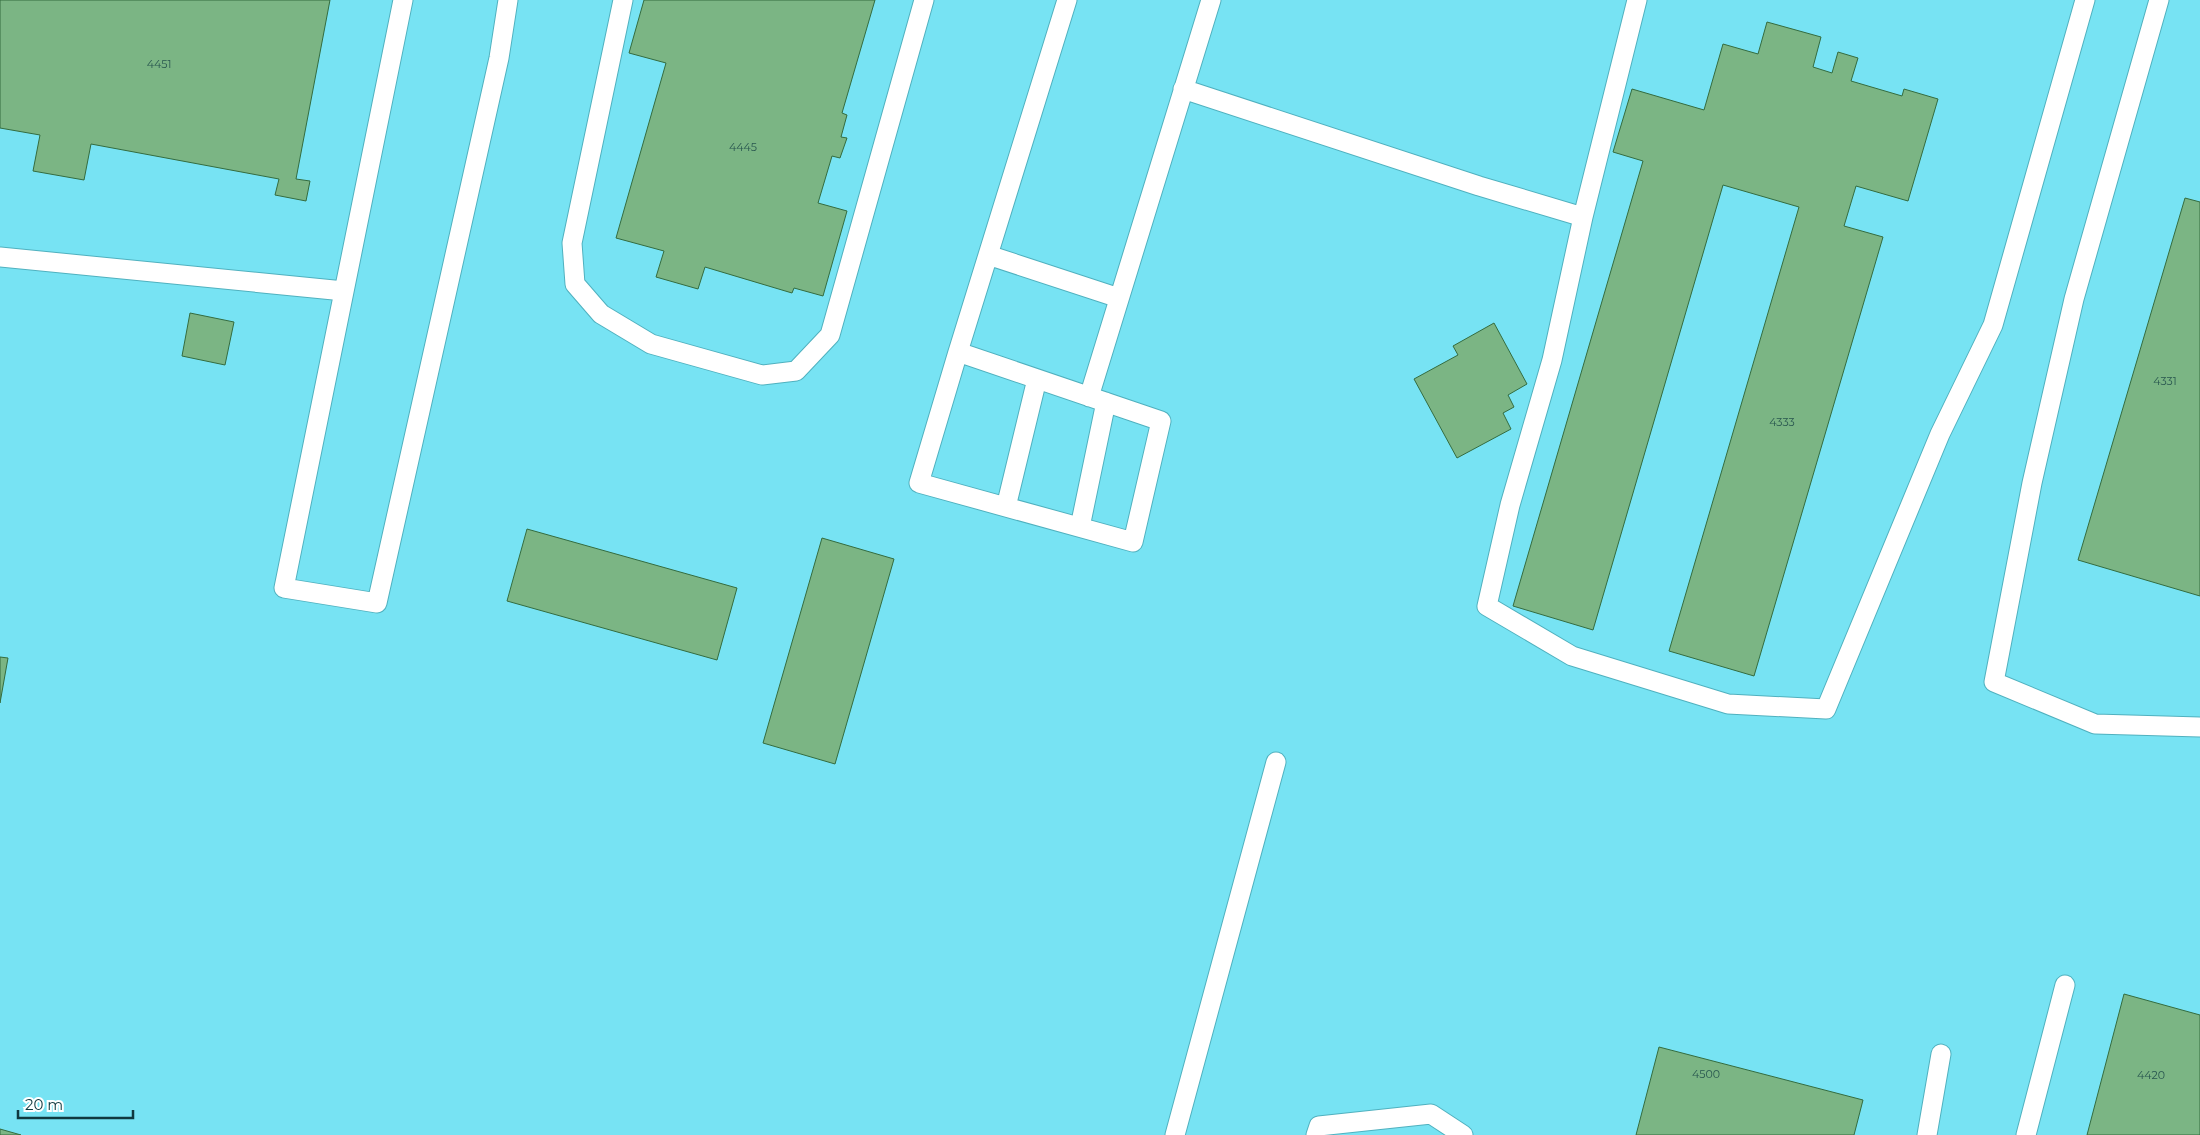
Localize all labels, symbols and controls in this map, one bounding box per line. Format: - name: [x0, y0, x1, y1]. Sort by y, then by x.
- house number: 4451: [147, 57, 171, 71]
- house number: 4445: [729, 140, 757, 154]
- house number: 4331: [2153, 374, 2177, 388]
- house number: 4333: [1769, 415, 1795, 429]
- house number: 4500: [1692, 1067, 1720, 1081]
- house number: 4420: [2137, 1068, 2165, 1082]
- scale bar: [18, 1088, 132, 1120]
- text: 20 m: [25, 1095, 63, 1114]

